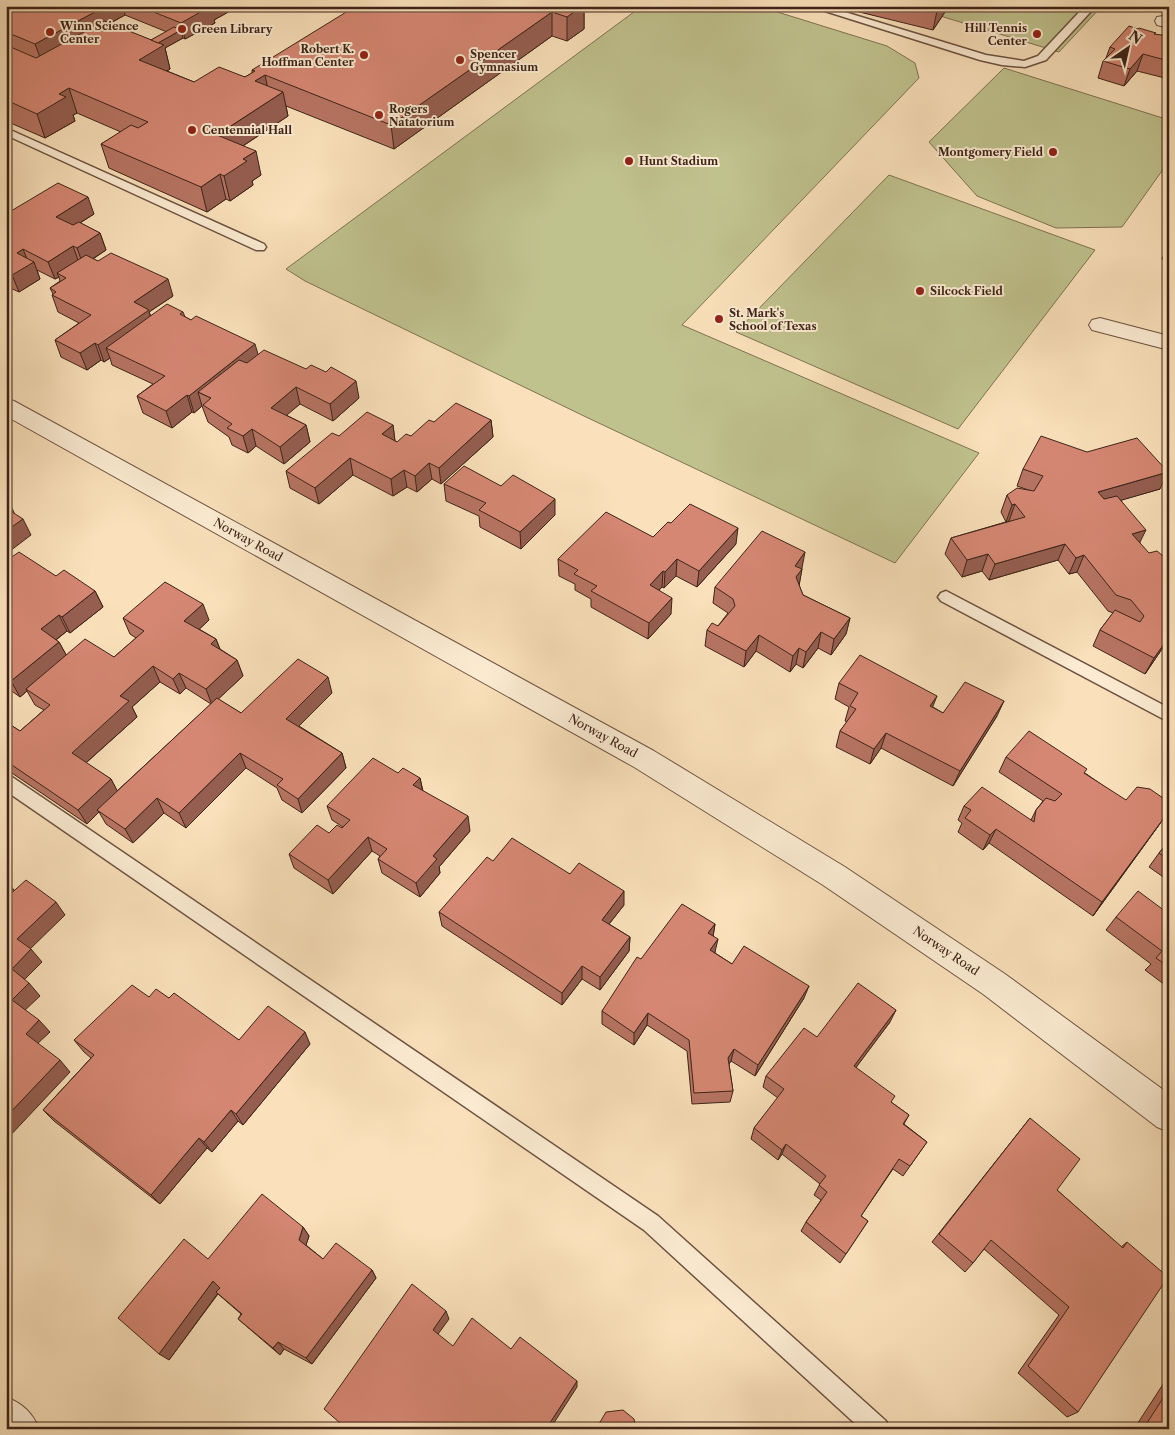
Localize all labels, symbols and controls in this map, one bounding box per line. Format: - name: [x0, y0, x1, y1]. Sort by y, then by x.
- place label: Winn Science Center: [59, 19, 139, 46]
- place label: Hill Tennis Center: [965, 21, 1028, 48]
- place label: Green Library: [192, 22, 273, 36]
- north arrow: [1102, 22, 1152, 72]
- marker: Green Library: [176, 23, 188, 35]
- marker: Winn Science Center: [44, 26, 56, 38]
- text: N: [1125, 26, 1145, 48]
- marker: Hill Tennis Center: [1031, 28, 1043, 40]
- place label: Robert K. Hoffman Center: [262, 42, 355, 69]
- place label: Spencer Gymnasium: [470, 47, 538, 74]
- marker: Robert K. Hoffman Center: [358, 49, 370, 61]
- marker: Spencer Gymnasium: [454, 54, 466, 66]
- place label: Rogers Natatorium: [389, 102, 454, 129]
- marker: Rogers Natatorium: [373, 109, 385, 121]
- place label: Centennial Hall: [202, 123, 292, 137]
- marker: Centennial Hall: [186, 124, 198, 136]
- place label: Montgomery Field: [938, 145, 1044, 159]
- marker: Montgomery Field: [1047, 146, 1059, 158]
- place label: Hunt Stadium: [639, 154, 718, 168]
- marker: Hunt Stadium: [623, 155, 635, 167]
- place label: Silcock Field: [930, 284, 1004, 298]
- marker: Silcock Field: [914, 285, 926, 297]
- place label: St. Mark's School of Texas: [729, 306, 817, 333]
- marker: St. Mark's School of Texas: [713, 313, 725, 325]
- street label: Norway Road: [211, 514, 286, 565]
- street label: Norway Road: [566, 710, 641, 761]
- street label: Norway Road: [910, 923, 983, 979]

